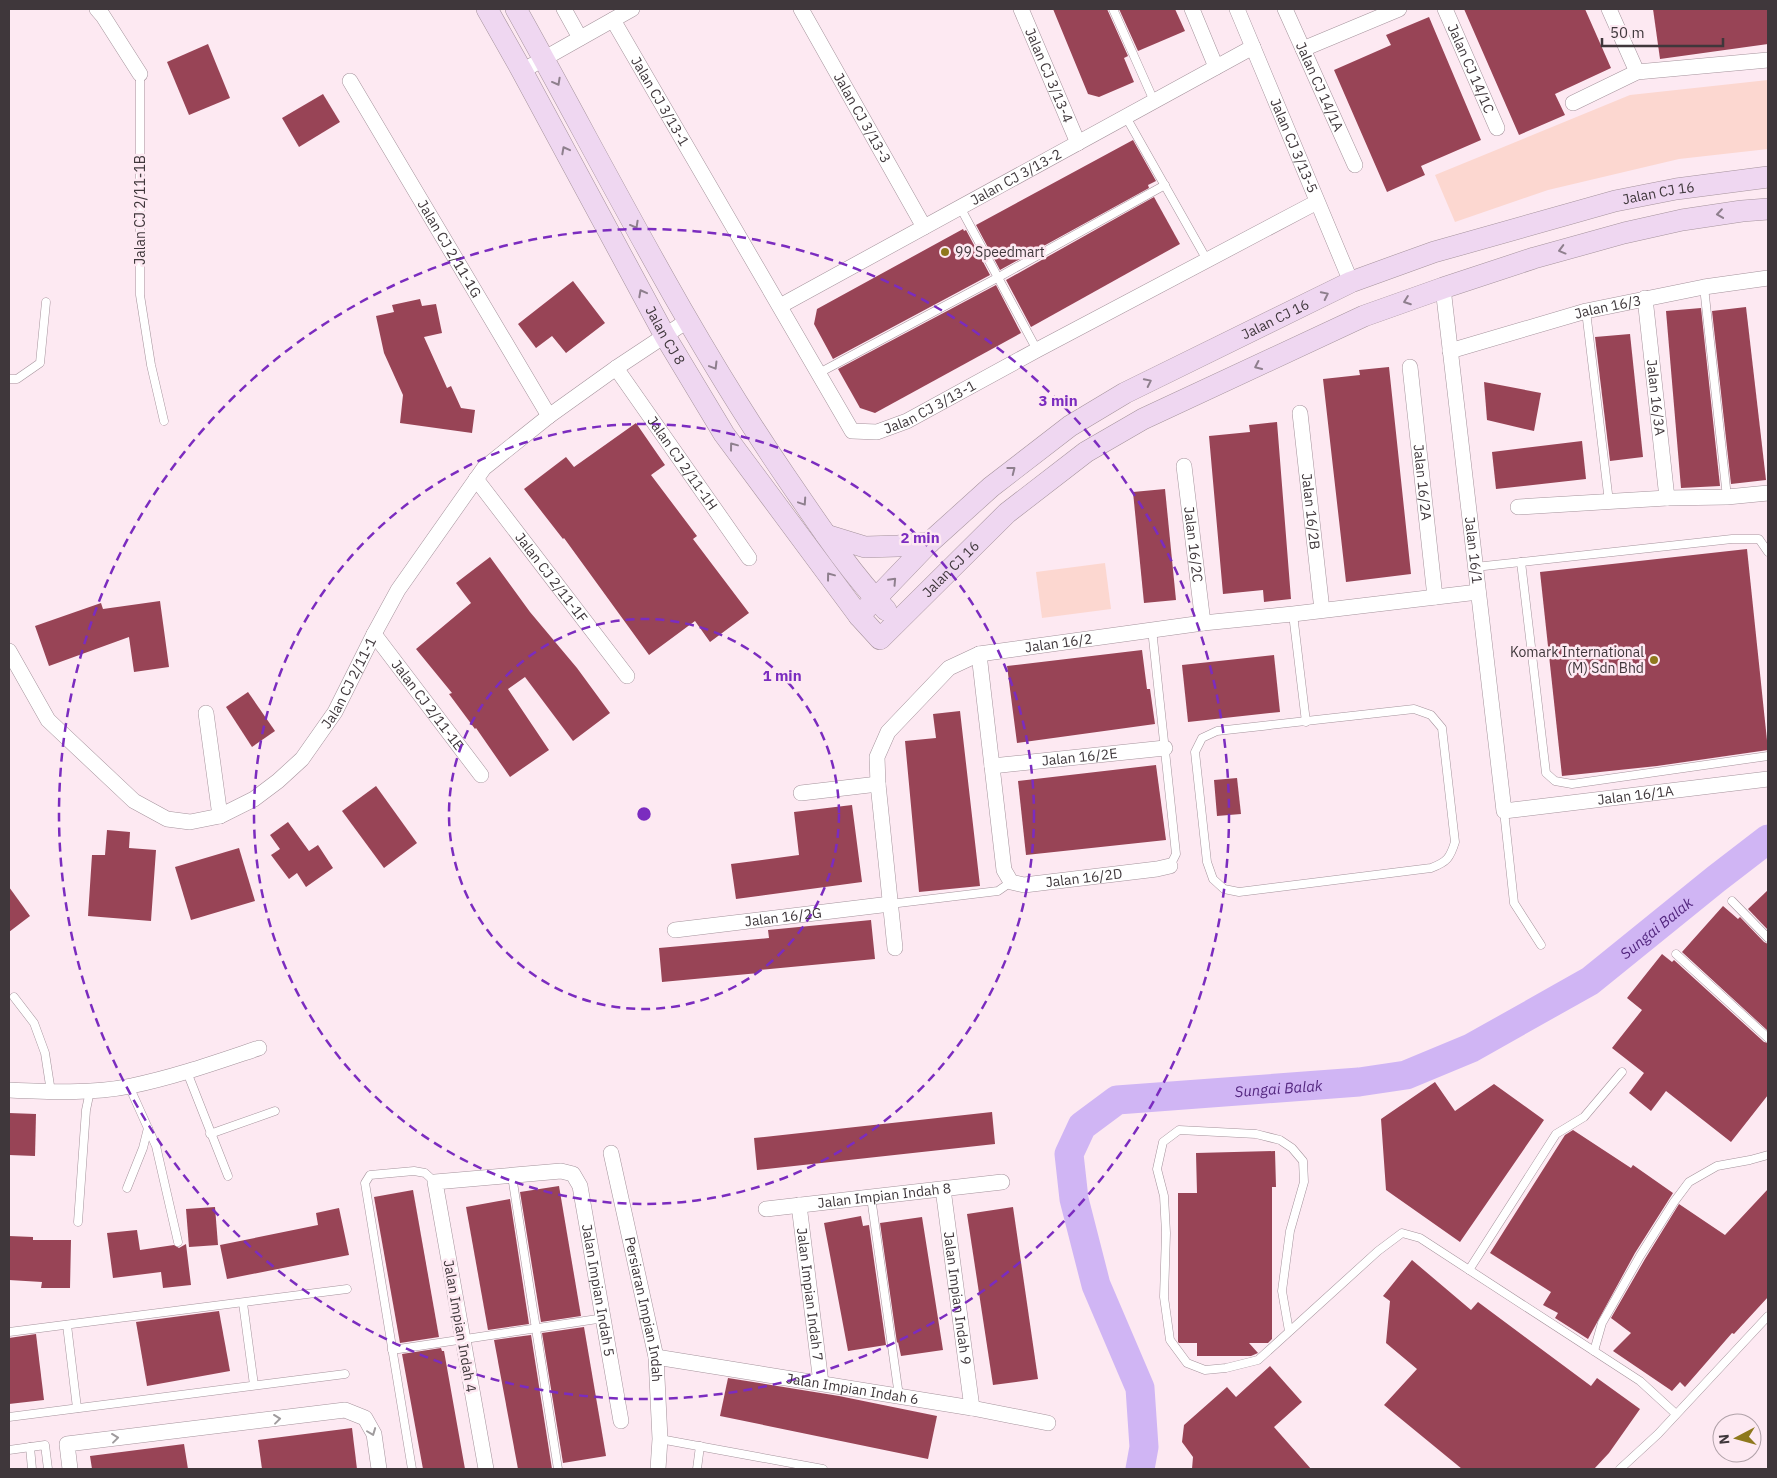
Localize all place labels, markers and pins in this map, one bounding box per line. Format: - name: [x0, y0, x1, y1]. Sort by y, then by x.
- place label: 99 Speedmart: [955, 243, 1045, 261]
- marker: 99 Speedmart: [939, 246, 951, 258]
- place label: Komark International (M) Sdn Bhd: [1510, 643, 1644, 677]
- marker: Komark International (M) Sdn Bhd: [1648, 654, 1660, 666]
- centre of rings: [635, 805, 653, 823]

